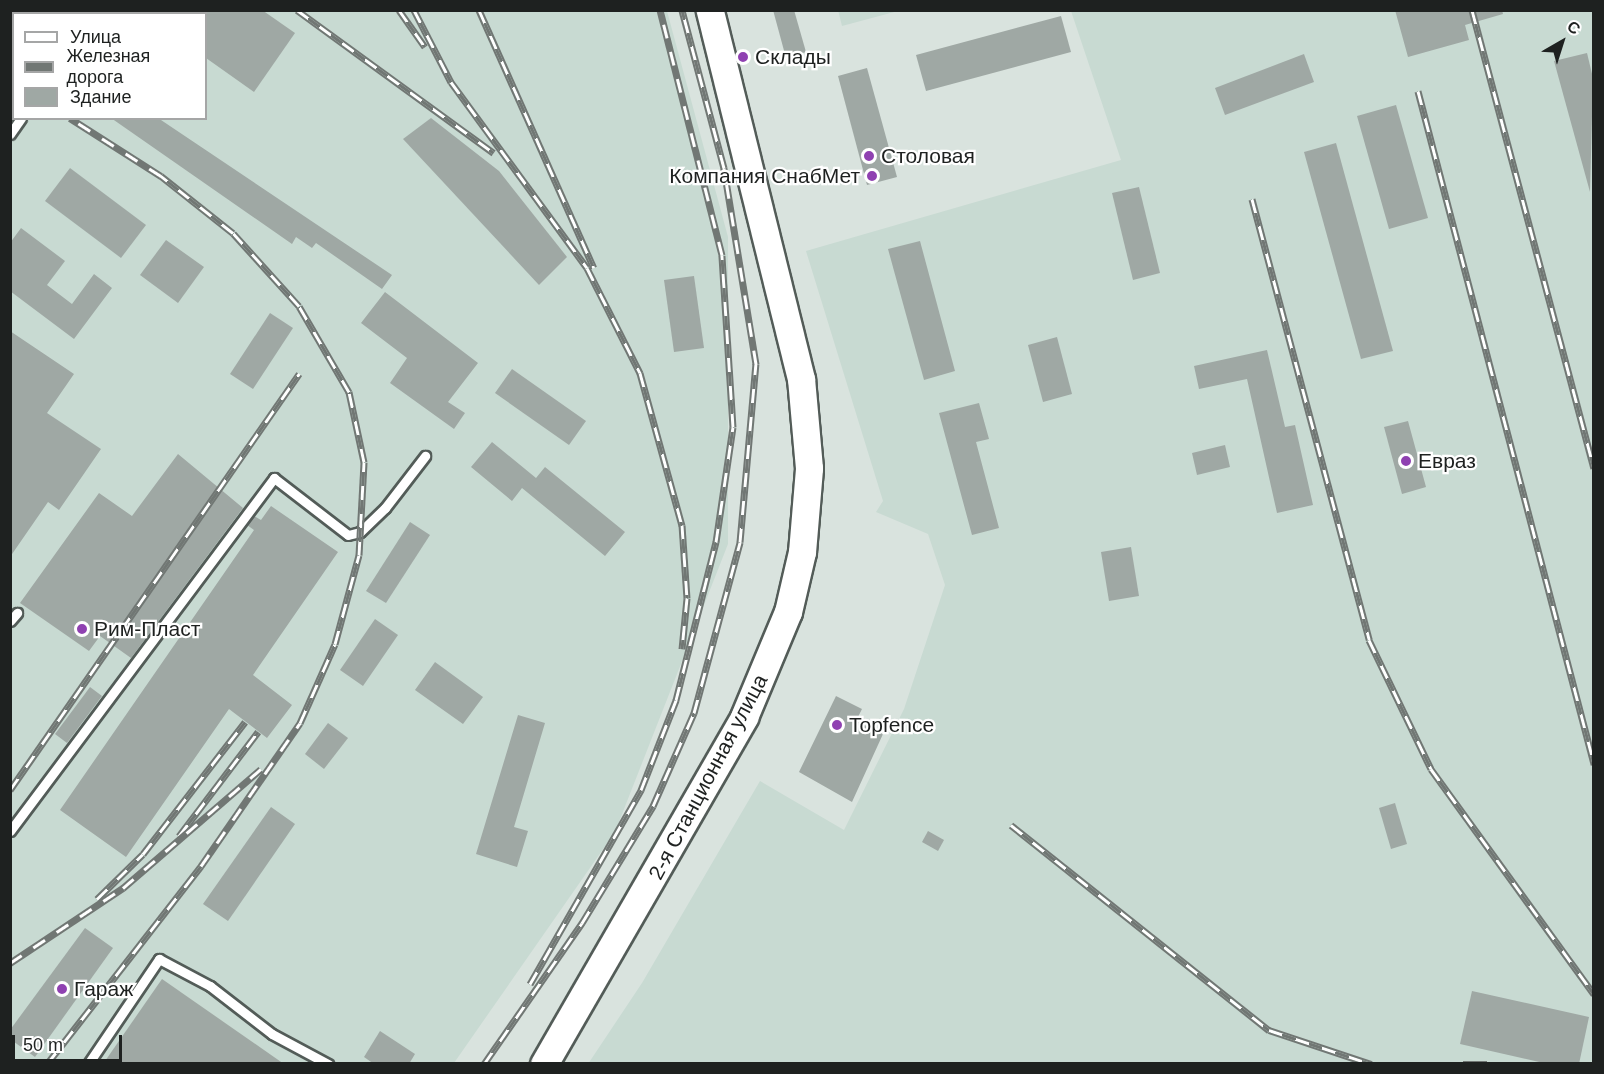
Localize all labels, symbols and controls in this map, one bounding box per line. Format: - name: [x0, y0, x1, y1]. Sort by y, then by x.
- legend: [12, 12, 207, 120]
- north arrow: [1532, 12, 1592, 72]
- text: С: [1564, 17, 1583, 38]
- text: Улица: [70, 27, 121, 47]
- place label: Склады: [755, 44, 831, 70]
- text: Железная дорога: [66, 46, 150, 87]
- marker: Склады: [736, 50, 750, 64]
- text: Здание: [70, 87, 131, 107]
- place label: Столовая: [881, 143, 975, 169]
- marker: Столовая: [862, 149, 876, 163]
- place label: Компания СнабМет: [669, 163, 860, 189]
- marker: Компания СнабМет: [865, 169, 879, 183]
- place label: Евраз: [1418, 448, 1476, 474]
- marker: Евраз: [1399, 454, 1413, 468]
- place label: Рим-Пласт: [94, 616, 200, 642]
- marker: Рим-Пласт: [75, 622, 89, 636]
- street label: 2-я Станционная улица: [643, 670, 773, 884]
- place label: Topfence: [849, 712, 934, 738]
- marker: Topfence: [830, 718, 844, 732]
- place label: Гараж: [74, 976, 133, 1002]
- marker: Гараж: [55, 982, 69, 996]
- scale bar: [15, 1023, 124, 1061]
- text: 50 m: [23, 1035, 63, 1055]

